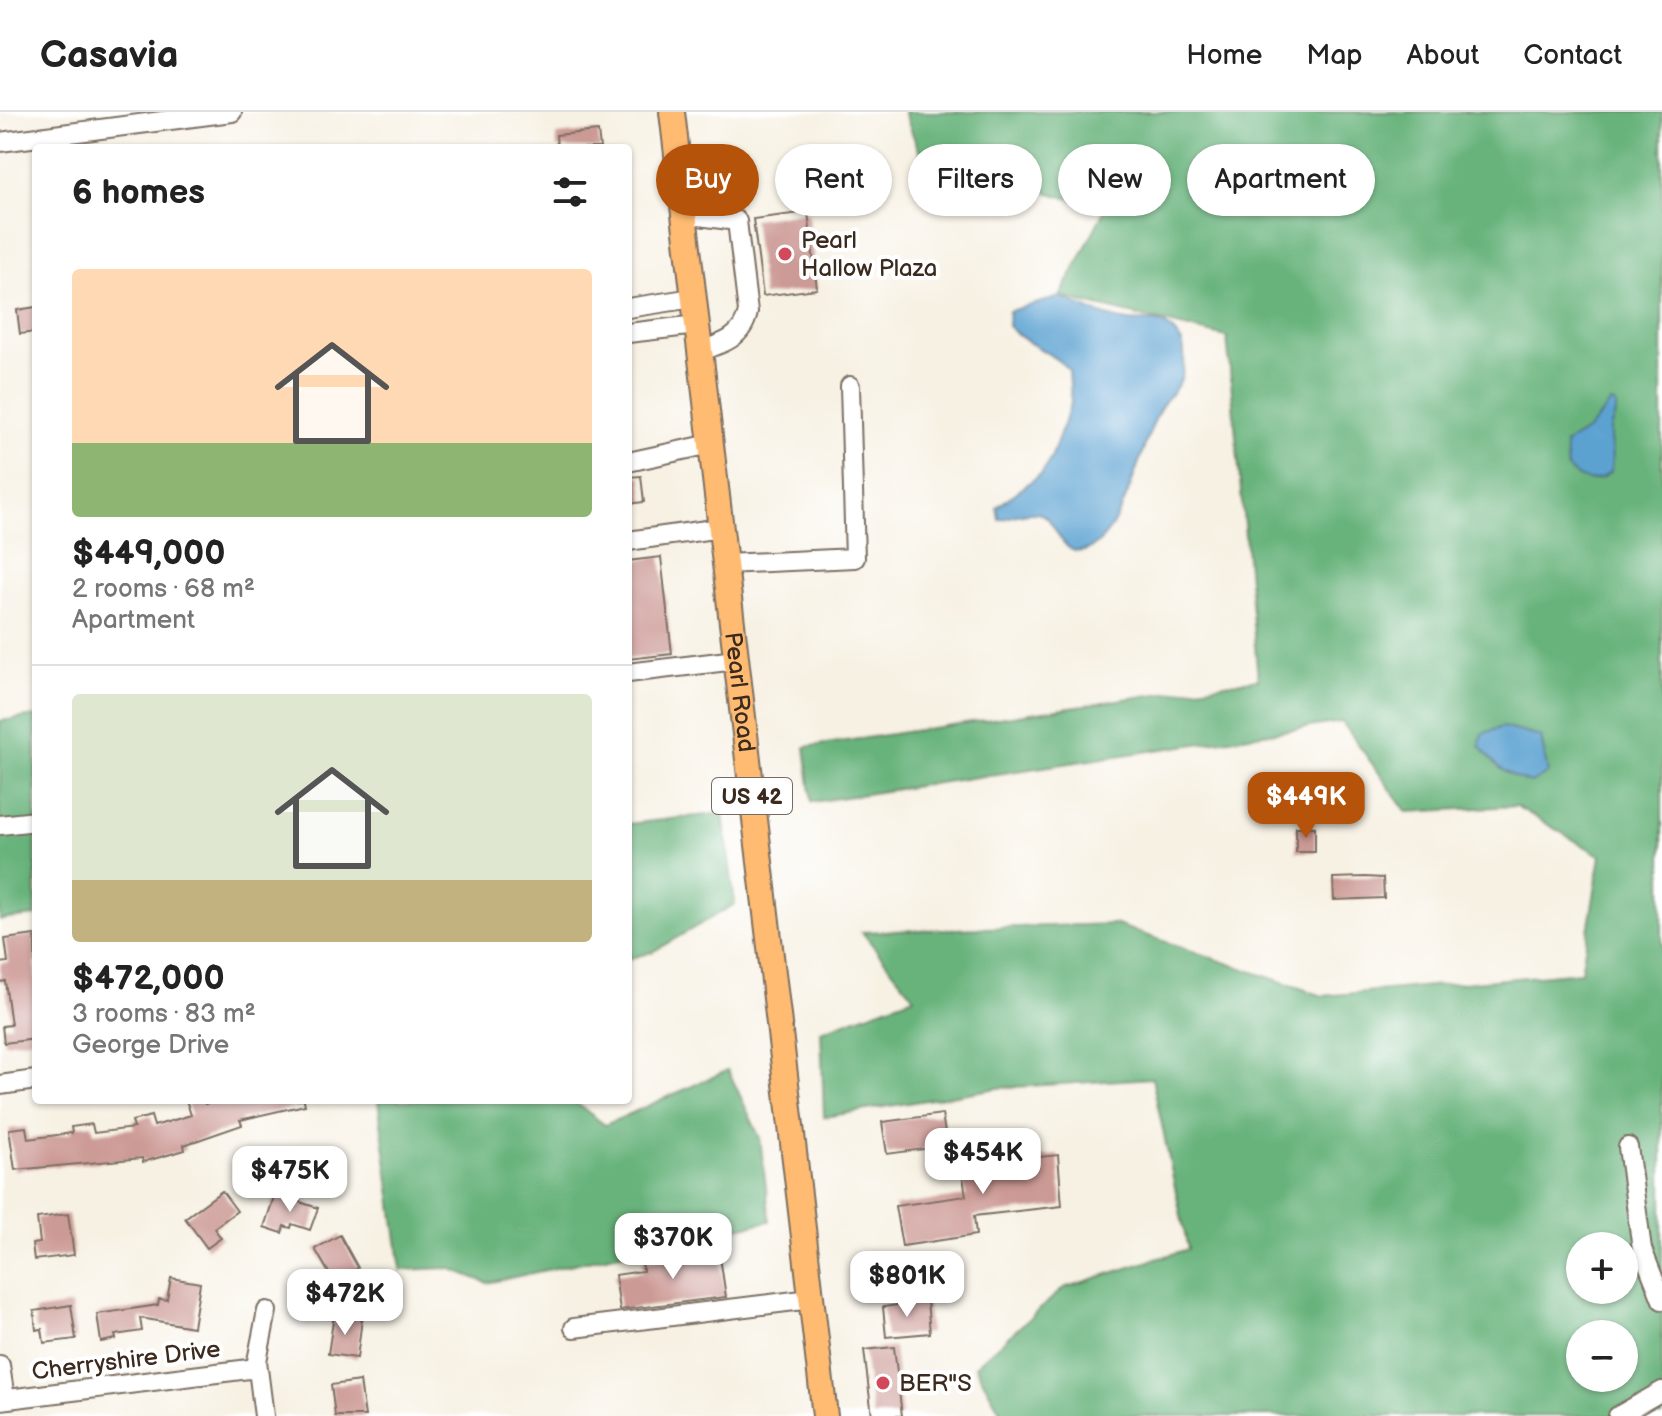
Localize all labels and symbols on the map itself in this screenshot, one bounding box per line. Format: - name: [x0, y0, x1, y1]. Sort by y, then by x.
- place label: Pearl Hallow Plaza: [801, 226, 937, 283]
- marker: Pearl Hallow Plaza: [776, 245, 794, 263]
- street label: Pearl Road: [718, 631, 761, 754]
- pin: $449K: [1250, 772, 1362, 840]
- road number: US 42: [712, 778, 792, 814]
- pin: $454K: [927, 1128, 1039, 1196]
- pin: $475K: [234, 1146, 346, 1214]
- pin: $370K: [617, 1213, 729, 1281]
- pin: $801K: [851, 1251, 963, 1319]
- pin: $472K: [289, 1269, 401, 1337]
- street label: Cherryshire Drive: [30, 1335, 222, 1386]
- place label: BER"S: [899, 1369, 972, 1398]
- marker: BER"S: [874, 1374, 892, 1392]

